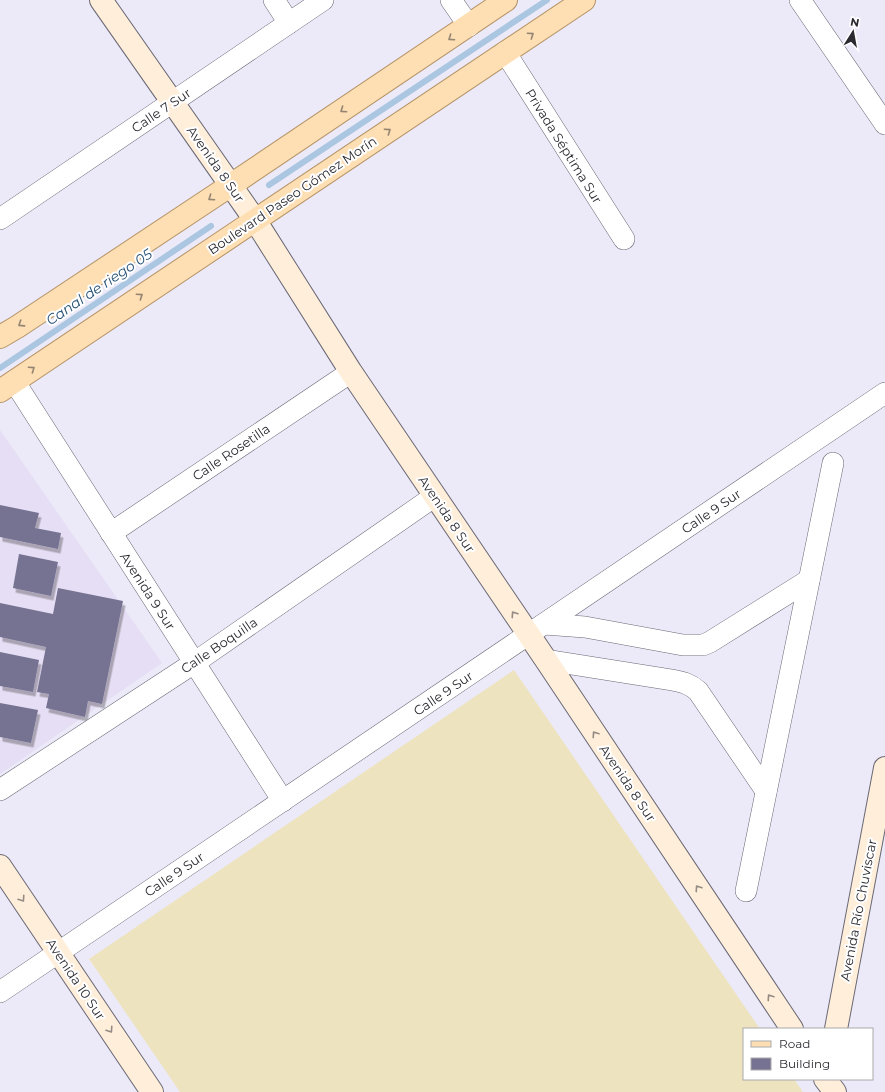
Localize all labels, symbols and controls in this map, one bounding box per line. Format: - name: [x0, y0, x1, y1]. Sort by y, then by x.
- north arrow: [833, 12, 873, 52]
- text: N: [849, 14, 861, 30]
- one-way arrow: [527, 32, 534, 40]
- one-way arrow: [448, 33, 455, 41]
- street label: Calle 7 Sur: [128, 84, 194, 136]
- street label: Privada Séptima Sur: [522, 86, 606, 206]
- one-way arrow: [340, 105, 347, 113]
- street label: Avenida 8 Sur: [184, 123, 248, 205]
- one-way arrow: [384, 128, 391, 136]
- street label: Boulevard Paseo Gómez Morín: [205, 132, 379, 258]
- one-way arrow: [209, 193, 216, 200]
- water label: Canal de riego 05: [42, 244, 156, 329]
- one-way arrow: [136, 294, 143, 301]
- one-way arrow: [19, 319, 26, 326]
- one-way arrow: [28, 366, 35, 374]
- street label: Calle Rosetilla: [189, 420, 273, 484]
- street label: Avenida 8 Sur: [415, 472, 479, 556]
- street label: Calle 9 Sur: [678, 485, 744, 537]
- street label: Avenida 9 Sur: [117, 549, 179, 633]
- one-way arrow: [511, 611, 519, 618]
- street label: Calle Boquilla: [178, 614, 260, 676]
- street label: Calle 9 Sur: [410, 667, 476, 719]
- one-way arrow: [593, 731, 600, 738]
- street label: Avenida 8 Sur: [596, 741, 660, 825]
- street label: Avenida Río Chuviscar: [836, 838, 880, 982]
- street label: Calle 9 Sur: [141, 848, 207, 900]
- one-way arrow: [696, 886, 703, 893]
- one-way arrow: [17, 895, 25, 902]
- street label: Avenida 10 Sur: [43, 935, 109, 1023]
- one-way arrow: [768, 994, 775, 1001]
- one-way arrow: [105, 1026, 113, 1033]
- legend: [743, 1028, 873, 1080]
- text: Road: [779, 1036, 810, 1051]
- text: Building: [779, 1056, 830, 1071]

